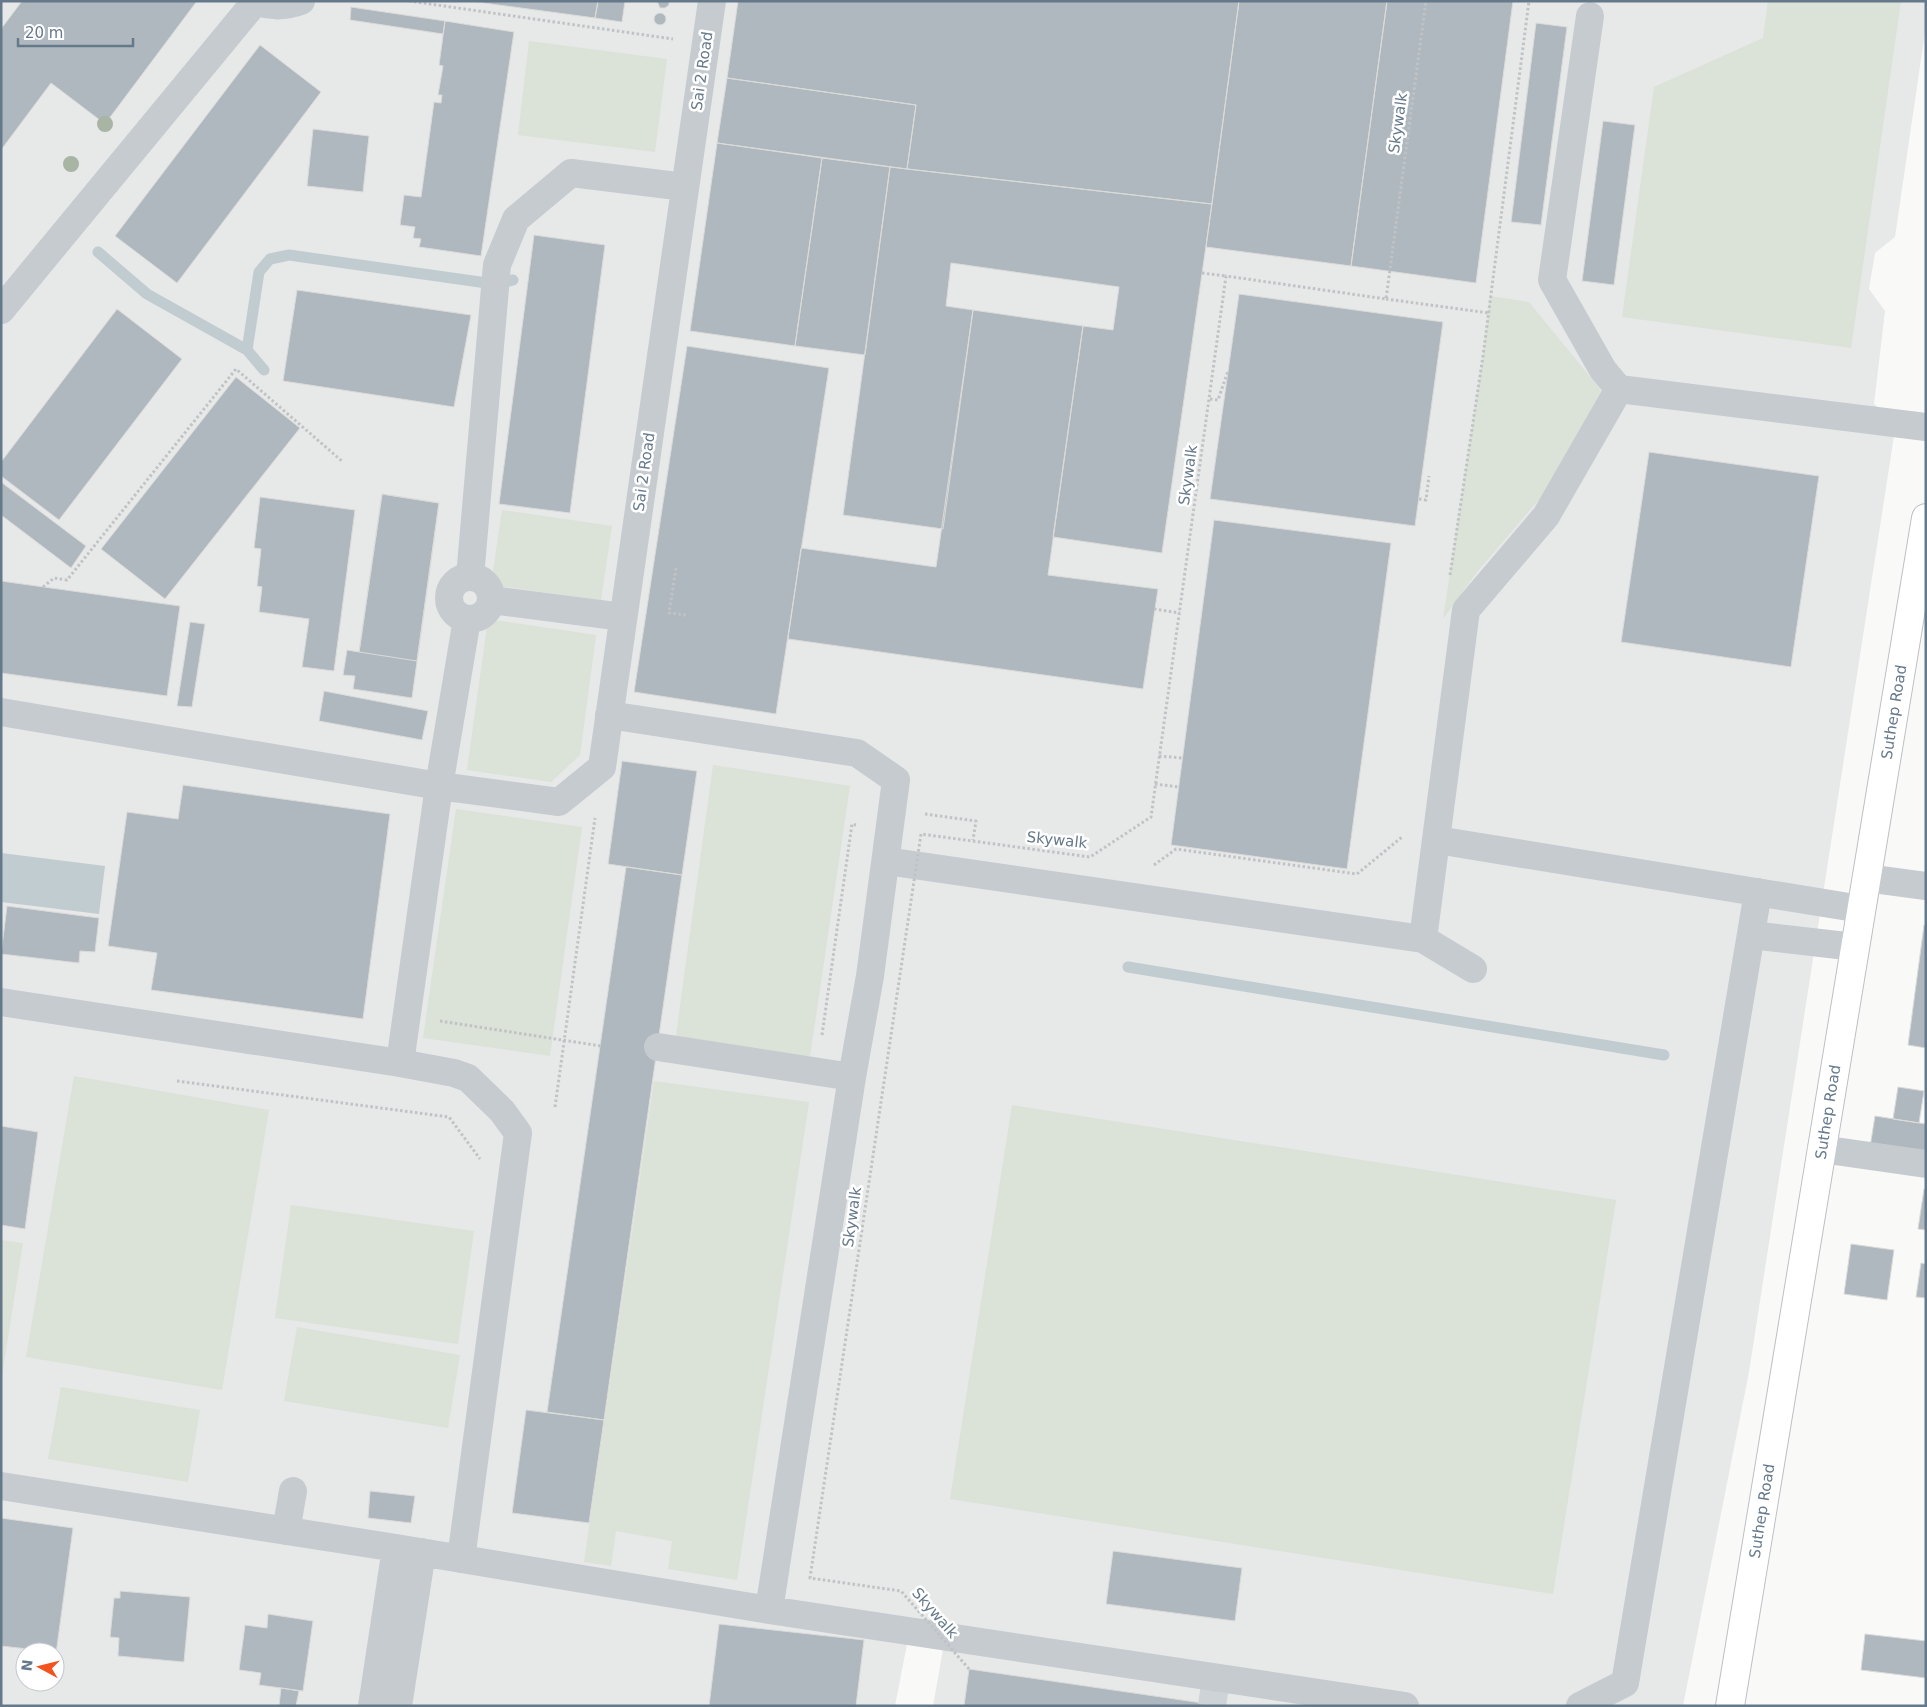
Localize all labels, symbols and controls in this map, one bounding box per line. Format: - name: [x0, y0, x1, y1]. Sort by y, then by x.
- scale bar: [18, 15, 132, 47]
- text: 20 m: [25, 24, 63, 42]
- street label: Sai 2 Road: [688, 30, 716, 112]
- street label: Skywalk: [1385, 91, 1411, 154]
- street label: Sai 2 Road: [630, 431, 658, 513]
- street label: Skywalk: [1175, 443, 1201, 506]
- street label: Suthep Road: [1878, 663, 1910, 761]
- street label: Skywalk: [1026, 828, 1089, 852]
- street label: Suthep Road: [1812, 1063, 1844, 1161]
- street label: Skywalk: [839, 1185, 865, 1248]
- street label: Suthep Road: [1746, 1462, 1778, 1560]
- street label: Skywalk: [908, 1584, 962, 1642]
- north arrow: [15, 1642, 65, 1692]
- text: N: [18, 1659, 36, 1672]

